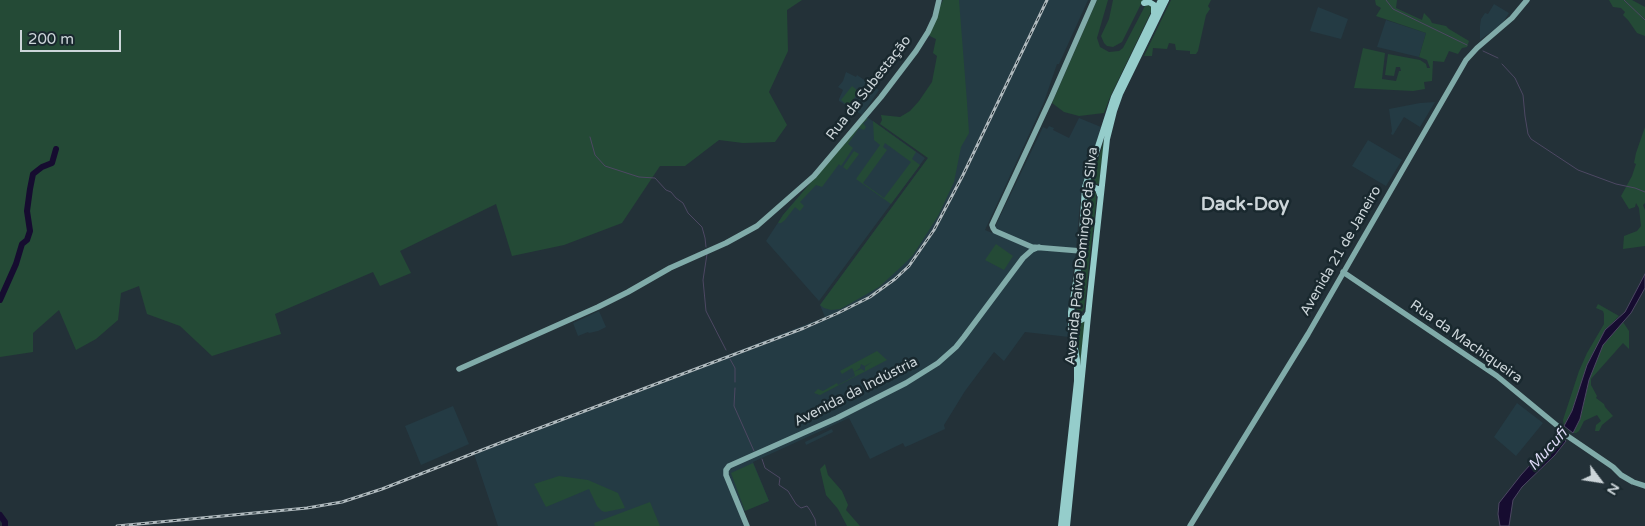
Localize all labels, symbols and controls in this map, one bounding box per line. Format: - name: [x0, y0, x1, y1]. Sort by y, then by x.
- scale bar: [22, 20, 124, 52]
- text: 200 m: [28, 30, 74, 48]
- street label: Rua da Subestação: [823, 32, 915, 144]
- street label: Avenida Paiva Domingos da Silva: [1062, 146, 1102, 366]
- street label: Avenida 21 de Janeiro: [1297, 183, 1385, 319]
- district label: Dack-Doy: [1201, 194, 1289, 216]
- street label: Rua da Machiqueira: [1407, 297, 1525, 387]
- street label: Avenida da Indústria: [791, 354, 921, 430]
- water label: Mucufi: [1525, 425, 1571, 475]
- north arrow: [1575, 456, 1625, 506]
- text: N: [1603, 480, 1623, 498]

